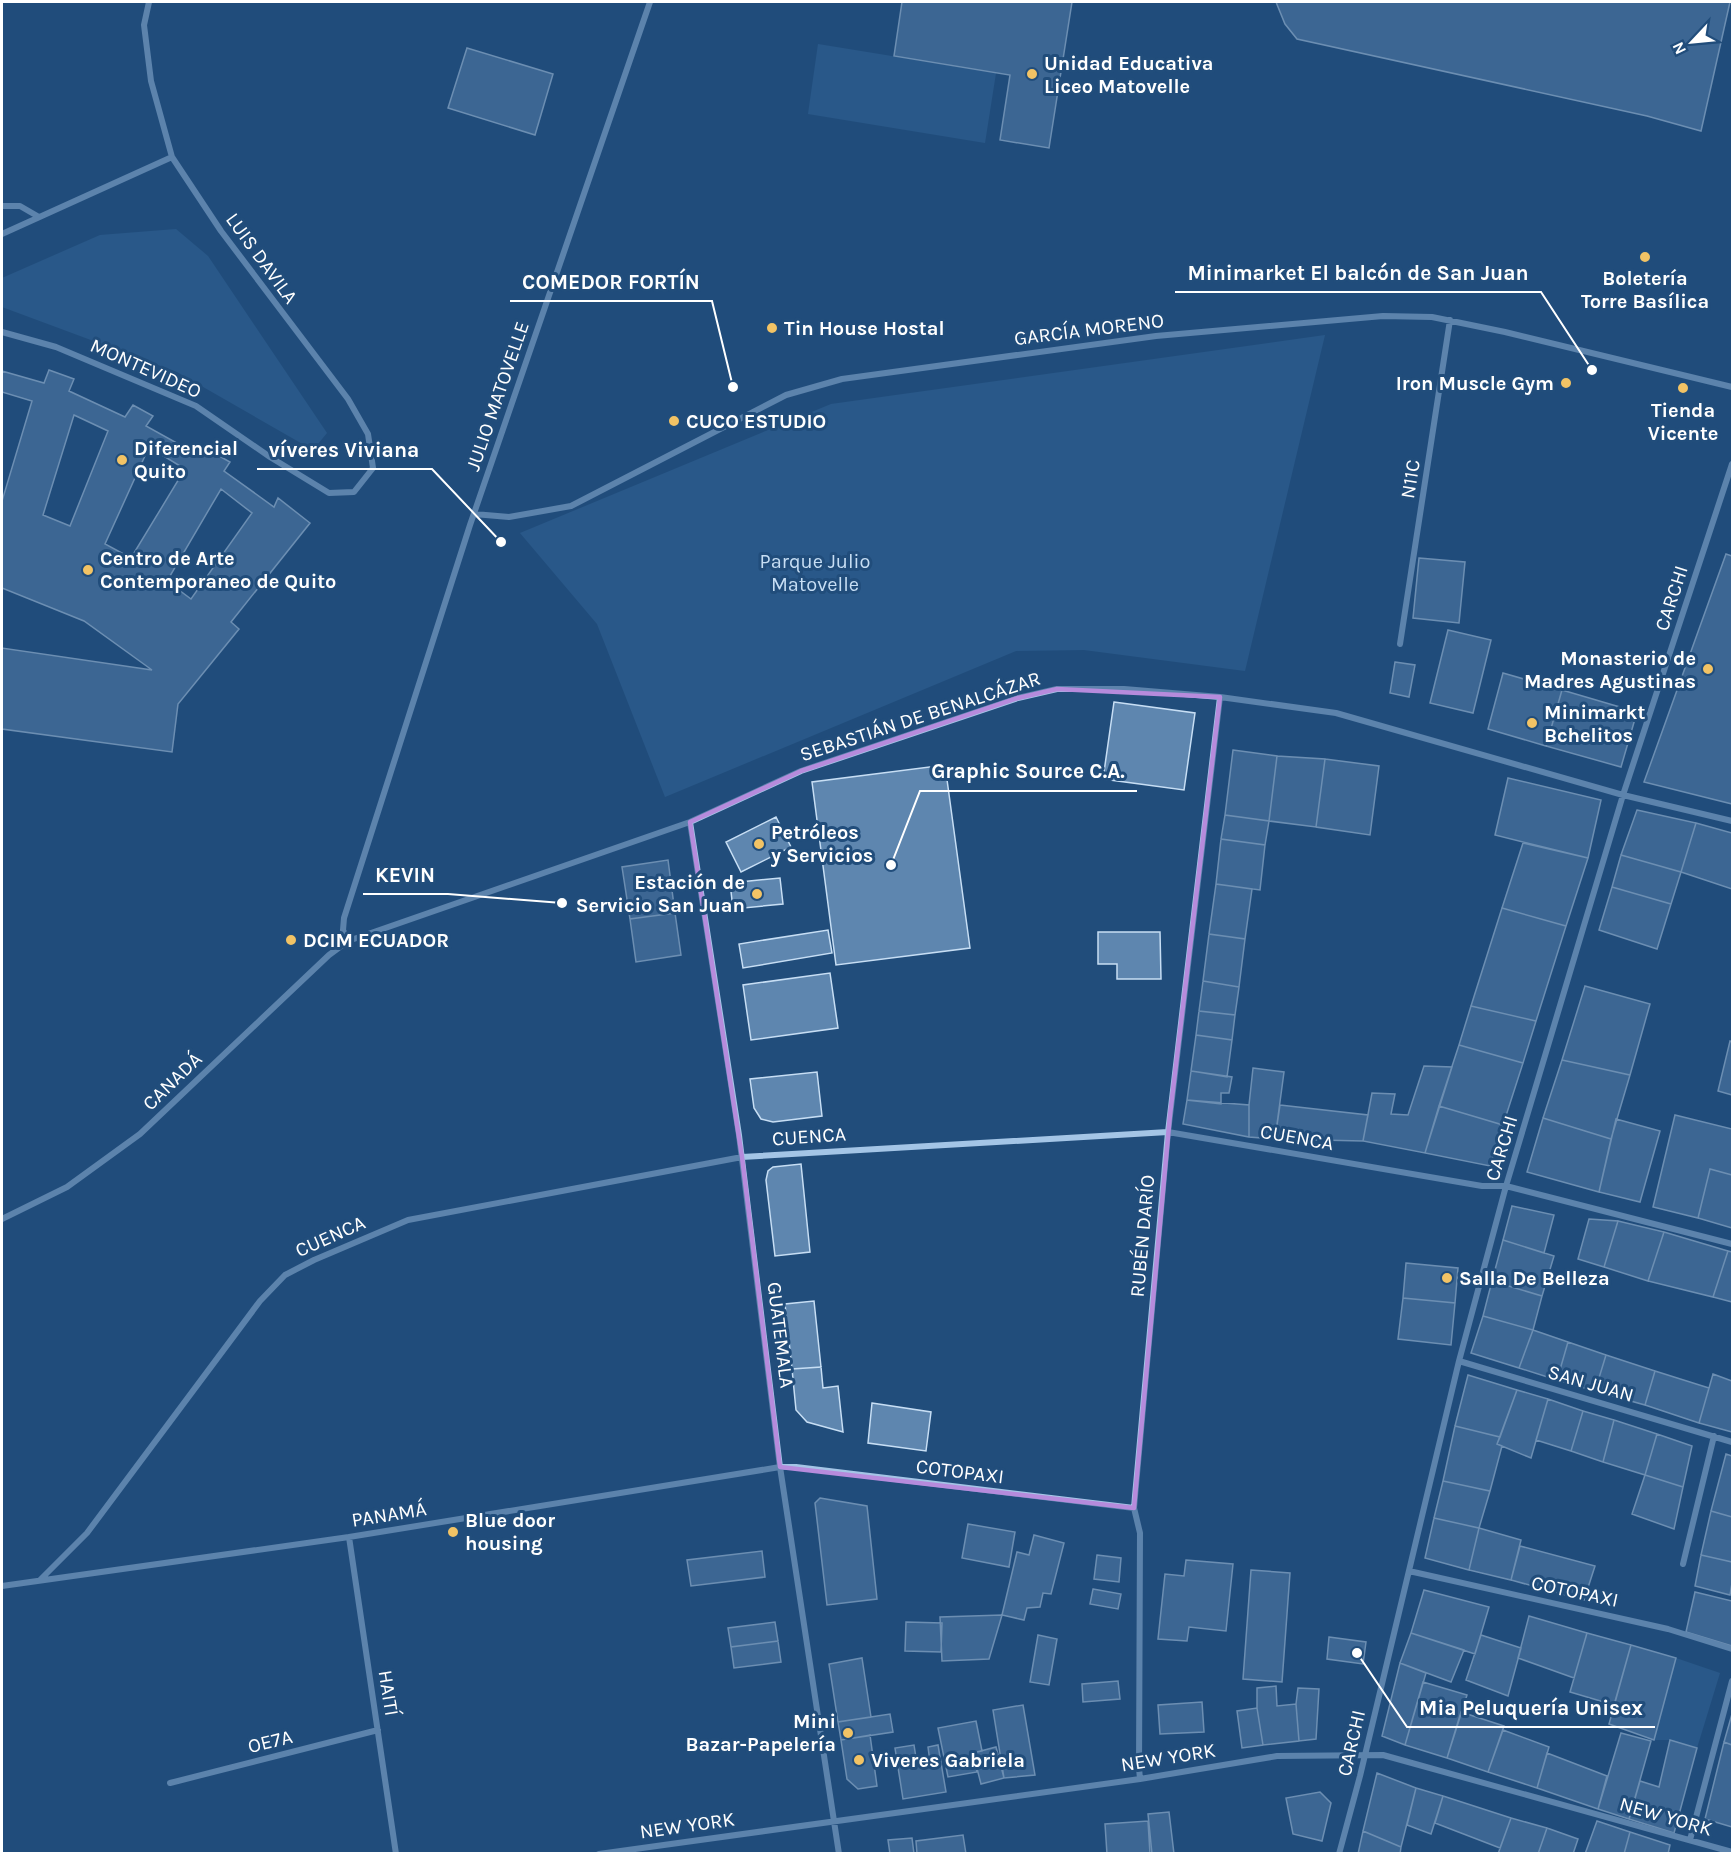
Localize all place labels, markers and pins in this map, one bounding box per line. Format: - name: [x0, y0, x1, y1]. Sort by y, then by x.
- place label: Unidad Educativa Liceo Matovelle: [1044, 52, 1214, 98]
- marker: Unidad Educativa Liceo Matovelle: [1025, 67, 1039, 81]
- marker: Boletería Torre Basílica: [1638, 250, 1652, 264]
- callout: Minimarket El balcón de San Juan: [1175, 253, 1541, 292]
- callout: COMEDOR FORTÍN: [510, 262, 712, 301]
- place label: Boletería Torre Basílica: [1581, 267, 1709, 313]
- place label: Tin House Hostal: [784, 317, 945, 340]
- marker: Tin House Hostal: [765, 321, 779, 335]
- place label: Iron Muscle Gym: [1396, 372, 1554, 395]
- marker: Iron Muscle Gym: [1559, 376, 1573, 390]
- marker: Tienda Vicente: [1676, 381, 1690, 395]
- place label: Tienda Vicente: [1648, 399, 1718, 445]
- place label: CUCO ESTUDIO: [686, 410, 826, 433]
- marker: CUCO ESTUDIO: [667, 414, 681, 428]
- callout: víveres Viviana: [257, 430, 432, 469]
- place label: Diferencial Quito: [134, 437, 238, 483]
- marker: Diferencial Quito: [115, 453, 129, 467]
- place label: Centro de Arte Contemporaneo de Quito: [100, 547, 336, 593]
- marker: Centro de Arte Contemporaneo de Quito: [81, 563, 95, 577]
- place label: Monasterio de Madres Agustinas: [1524, 647, 1696, 693]
- marker: Monasterio de Madres Agustinas: [1701, 662, 1715, 676]
- place label: Minimarkt Bchelitos: [1544, 701, 1645, 747]
- marker: Minimarkt Bchelitos: [1525, 716, 1539, 730]
- callout: Graphic Source C.A.: [920, 752, 1137, 791]
- place label: Petróleos y Servicios: [771, 821, 873, 867]
- marker: Petróleos y Servicios: [752, 837, 766, 851]
- callout: KEVIN: [363, 855, 448, 894]
- place label: Estación de Servicio San Juan: [576, 871, 745, 917]
- marker: Estación de Servicio San Juan: [750, 887, 764, 901]
- place label: DCIM ECUADOR: [303, 929, 449, 952]
- marker: DCIM ECUADOR: [284, 933, 298, 947]
- place label: Salla De Belleza: [1459, 1267, 1610, 1290]
- marker: Salla De Belleza: [1440, 1271, 1454, 1285]
- place label: Blue door housing: [465, 1509, 555, 1555]
- marker: Blue door housing: [446, 1525, 460, 1539]
- callout: Mia Peluquería Unisex: [1407, 1688, 1655, 1727]
- place label: Mini Bazar-Papelería: [686, 1710, 836, 1756]
- marker: Mini Bazar-Papelería: [841, 1726, 855, 1740]
- place label: Viveres Gabriela: [871, 1749, 1025, 1772]
- marker: Viveres Gabriela: [852, 1753, 866, 1767]

